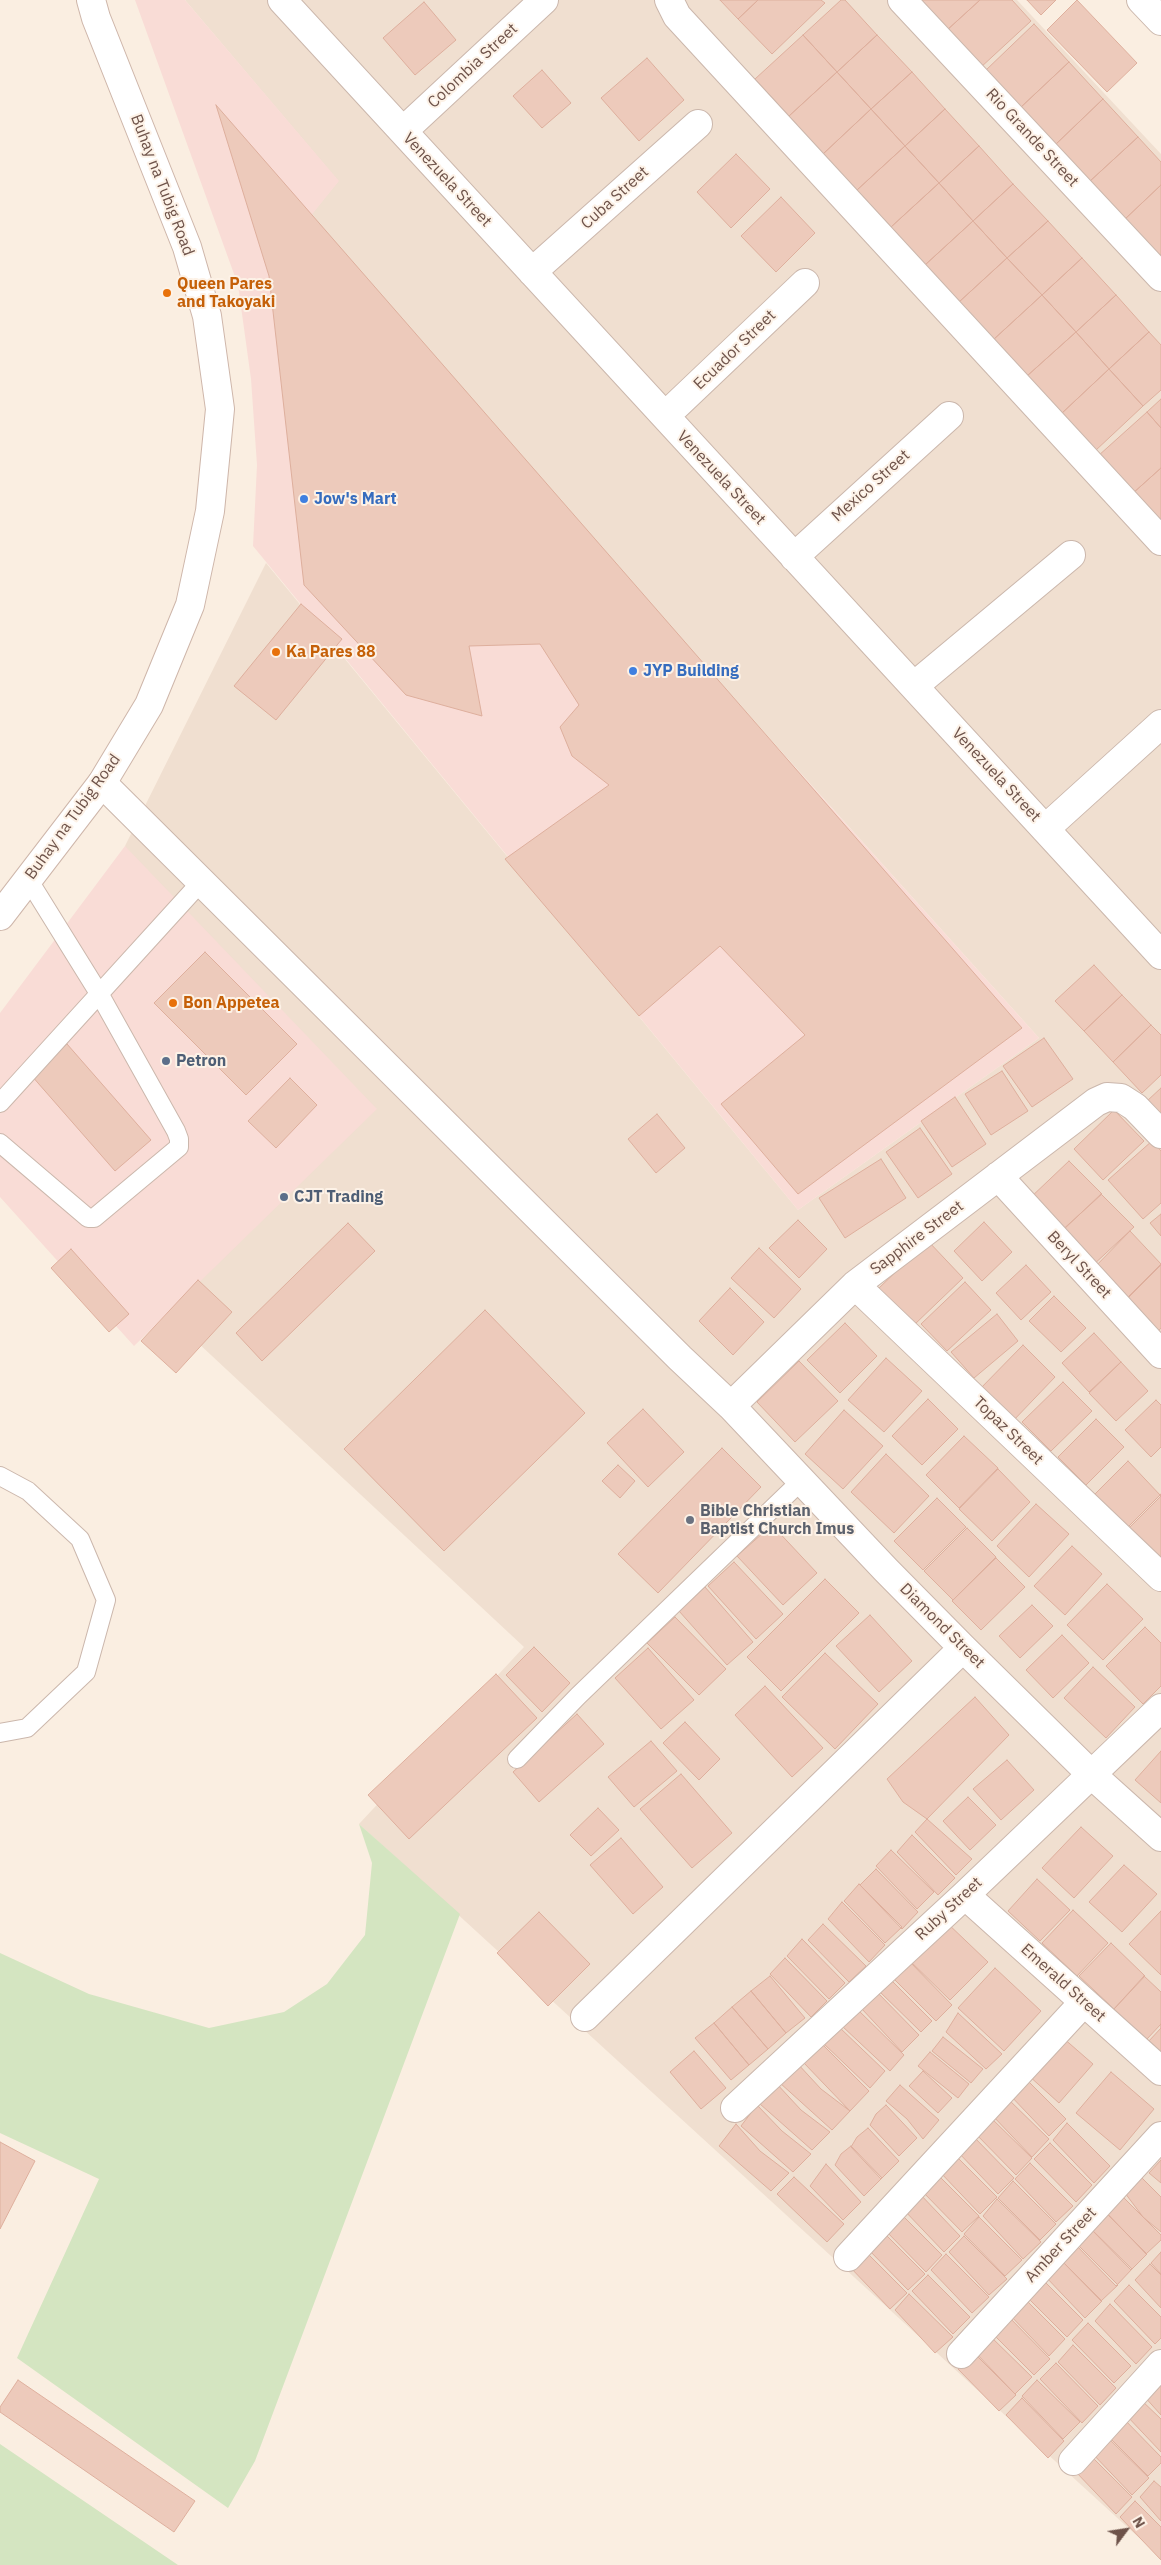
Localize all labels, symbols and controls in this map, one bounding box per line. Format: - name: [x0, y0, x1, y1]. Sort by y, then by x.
- street label: Colombia Street: [424, 20, 522, 112]
- street label: Rio Grande Street: [982, 85, 1082, 191]
- street label: Buhay na Tubig Road: [126, 112, 198, 258]
- street label: Venezuela Street: [398, 129, 496, 231]
- street label: Cuba Street: [577, 163, 653, 233]
- place label: Queen Pares and Takoyaki: [177, 274, 275, 312]
- marker: Queen Pares and Takoyaki: [161, 287, 173, 299]
- street label: Ecuador Street: [690, 306, 780, 394]
- street label: Venezuela Street: [672, 427, 770, 529]
- street label: Mexico Street: [828, 446, 914, 526]
- place label: Jow's Mart: [314, 489, 397, 509]
- marker: Jow's Mart: [298, 493, 310, 505]
- place label: Ka Pares 88: [286, 642, 376, 662]
- marker: Ka Pares 88: [270, 646, 282, 658]
- place label: JYP Building: [643, 661, 739, 681]
- marker: JYP Building: [627, 665, 639, 677]
- street label: Venezuela Street: [947, 724, 1045, 826]
- street label: Buhay na Tubig Road: [21, 751, 125, 883]
- place label: Bon Appetea: [183, 993, 280, 1013]
- marker: Bon Appetea: [167, 997, 179, 1009]
- place label: Petron: [176, 1051, 226, 1071]
- marker: Petron: [160, 1055, 172, 1067]
- place label: CJT Trading: [294, 1187, 383, 1207]
- marker: CJT Trading: [278, 1191, 290, 1203]
- street label: Sapphire Street: [867, 1197, 967, 1279]
- street label: Beryl Street: [1043, 1227, 1115, 1303]
- street label: Topaz Street: [969, 1393, 1047, 1469]
- place label: Bible Christian Baptist Church Imus: [700, 1501, 854, 1539]
- marker: Bible Christian Baptist Church Imus: [684, 1514, 696, 1526]
- street label: Diamond Street: [896, 1580, 988, 1672]
- street label: Ruby Street: [912, 1873, 986, 1945]
- street label: Emerald Street: [1017, 1940, 1109, 2026]
- street label: Amber Street: [1021, 2203, 1101, 2287]
- north arrow: [1101, 2505, 1151, 2555]
- text: N: [1129, 2513, 1149, 2531]

